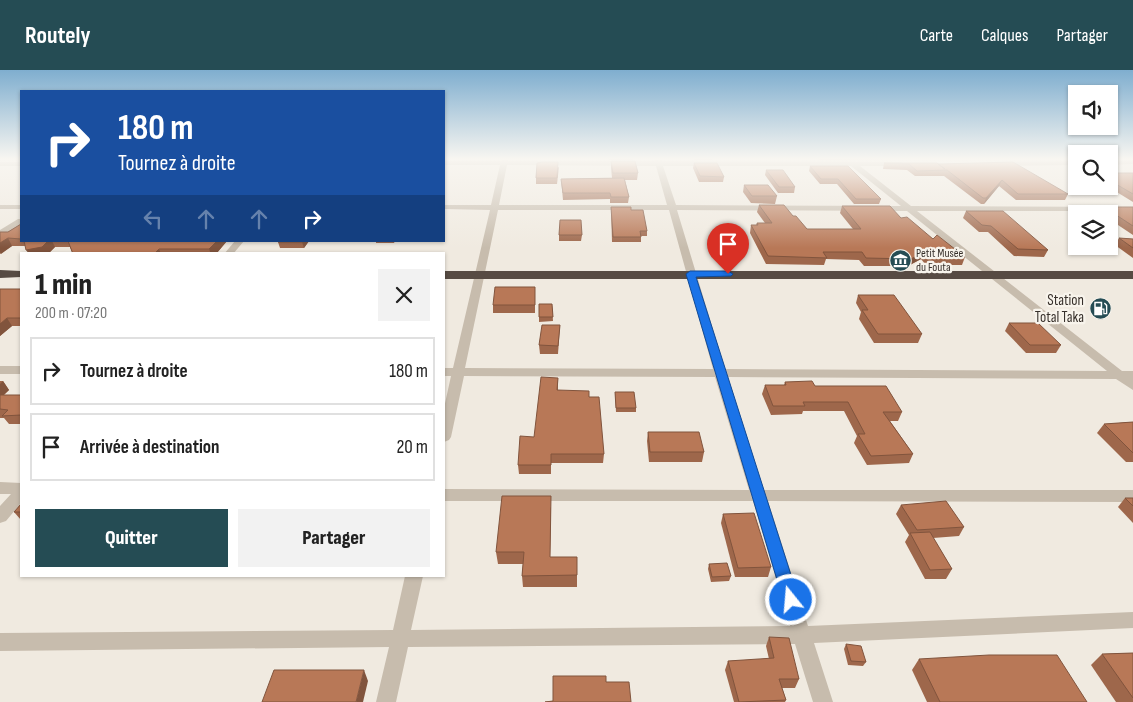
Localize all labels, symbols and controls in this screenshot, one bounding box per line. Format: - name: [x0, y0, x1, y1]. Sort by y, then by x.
- text: Routely: [25, 21, 90, 50]
- text: Carte: [920, 25, 953, 46]
- text: Calques: [981, 25, 1028, 46]
- text: Partager: [1056, 25, 1108, 46]
- map controls: [1068, 85, 1118, 255]
- button: sound: [1068, 85, 1118, 135]
- text: 180 m: [118, 107, 194, 150]
- icon: right: [35, 110, 100, 175]
- button: search: [1068, 145, 1118, 195]
- text: Tournez à droite: [118, 150, 235, 177]
- icon: left: [139, 205, 167, 233]
- icon: ahead: [192, 205, 220, 233]
- icon: ahead: [245, 205, 273, 233]
- icon: right: [298, 205, 326, 233]
- button: layers: [1068, 205, 1118, 255]
- pin: [707, 223, 749, 274]
- icon: arrive: [714, 230, 742, 258]
- place label: Petit Musée du Fouta: [916, 246, 964, 275]
- museum icon: Petit Musée du Fouta: [888, 248, 912, 272]
- text: 1 min: [35, 267, 92, 303]
- button: close: [378, 269, 430, 321]
- place label: Station Total Taka: [1035, 291, 1084, 327]
- fuel station icon: Station Total Taka: [1088, 297, 1112, 321]
- text: 200 m · 07:20: [35, 304, 107, 323]
- icon: right: [37, 357, 65, 385]
- text: Tournez à droite: [80, 360, 188, 383]
- text: 180 m: [389, 360, 428, 383]
- icon: arrive: [37, 433, 65, 461]
- text: Arrivée à destination: [80, 436, 220, 459]
- text: 20 m: [396, 436, 428, 459]
- button: Quitter: [35, 509, 228, 567]
- button: Partager: [238, 509, 430, 567]
- position arrow: [764, 573, 816, 625]

